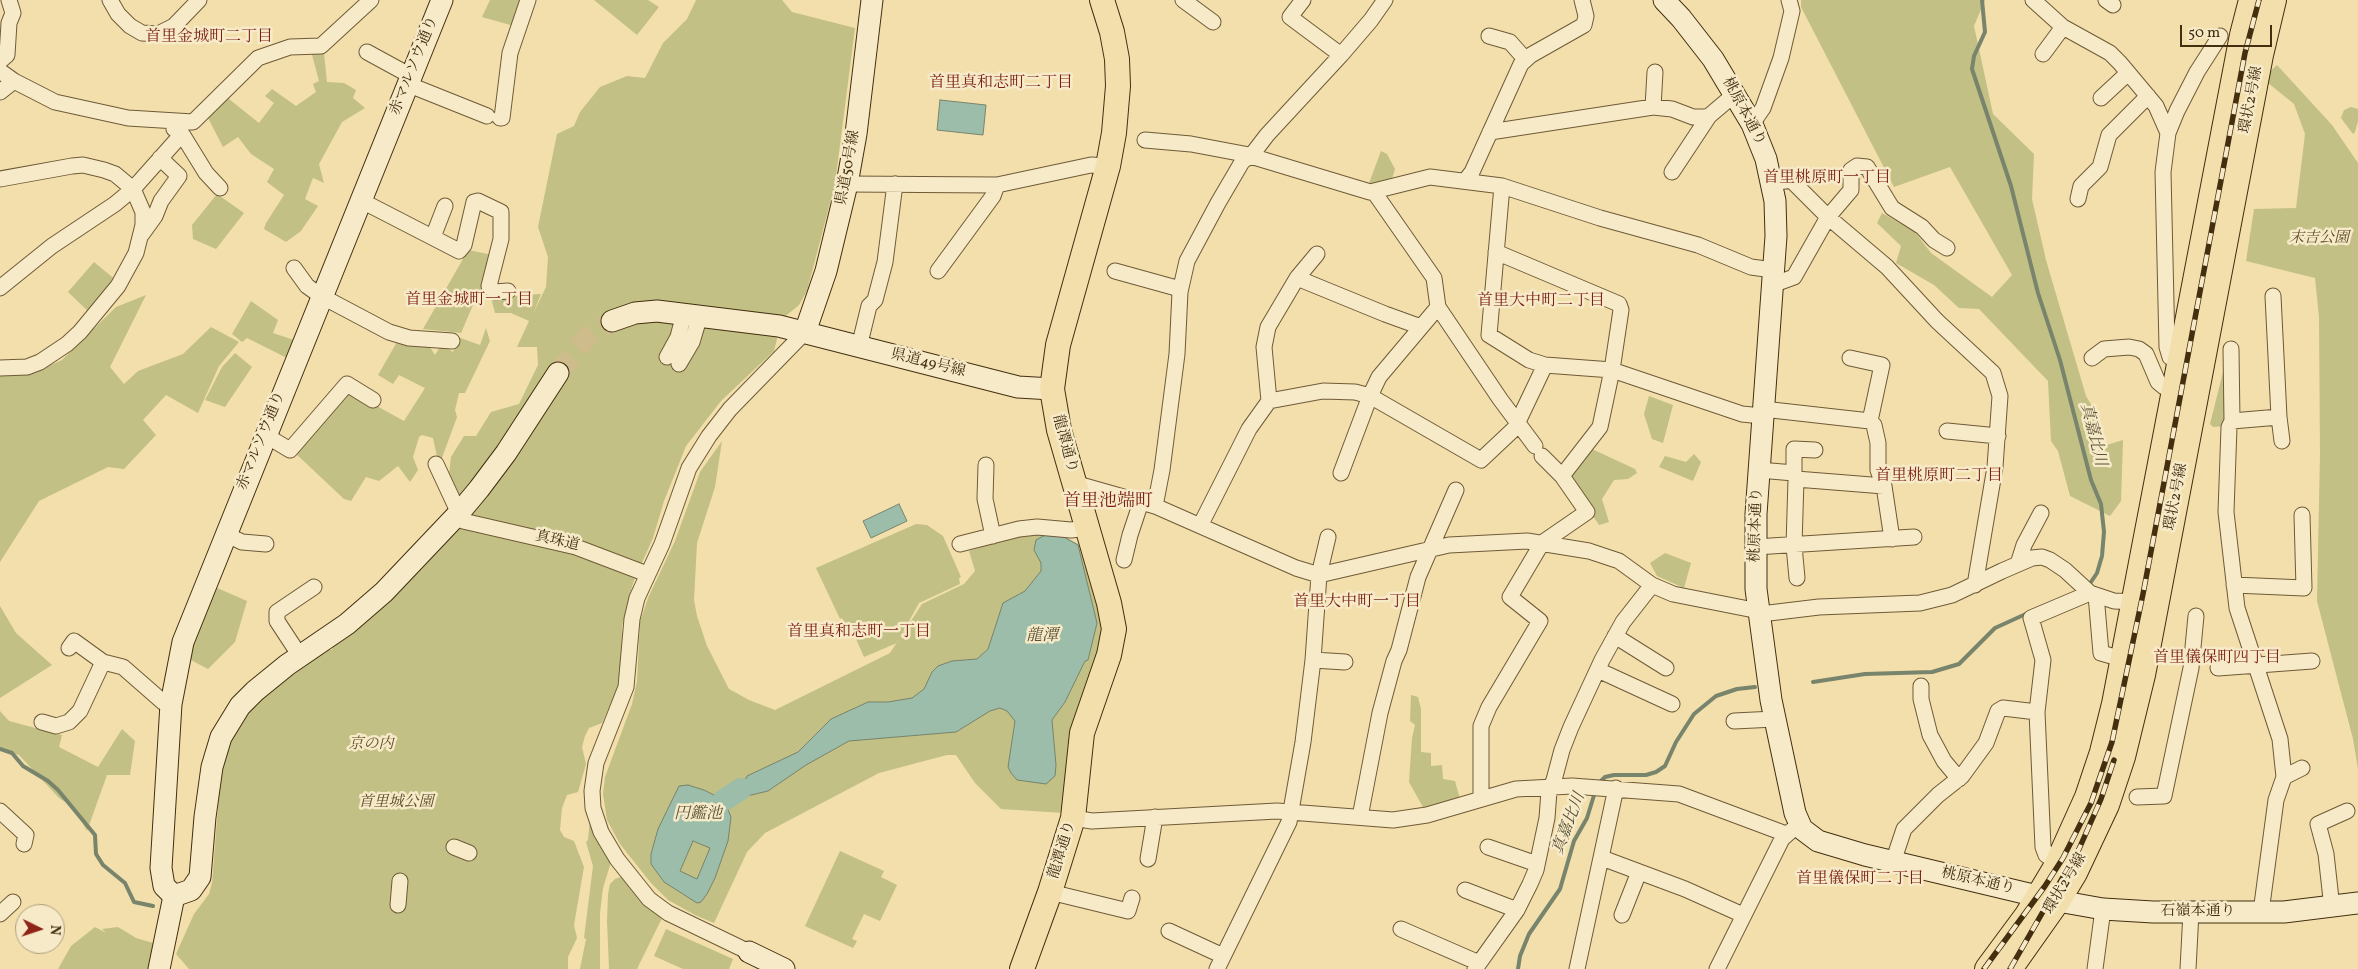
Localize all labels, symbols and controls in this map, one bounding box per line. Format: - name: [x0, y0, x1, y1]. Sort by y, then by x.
- street label: 赤マルソウ通り: [387, 14, 443, 118]
- scale bar: [2183, 15, 2276, 47]
- text: 50 m: [2188, 23, 2220, 44]
- district label: 首里金城町二丁目: [145, 28, 273, 48]
- street label: 環状2号線: [2237, 65, 2267, 135]
- district label: 首里真和志町二丁目: [929, 74, 1073, 94]
- street label: 桃原本通り: [1717, 75, 1769, 149]
- street label: 県道50号線: [834, 129, 864, 207]
- district label: 首里桃原町一丁目: [1763, 169, 1891, 189]
- park label: 末吉公園: [2289, 230, 2349, 248]
- district label: 首里金城町一丁目: [405, 291, 533, 311]
- district label: 首里大中町二丁目: [1477, 292, 1605, 312]
- street label: 県道49号線: [889, 346, 967, 382]
- street label: 赤マルソウ通り: [234, 389, 290, 493]
- water label: 真嘉比川: [2075, 402, 2109, 468]
- street label: 龍潭通り: [1048, 413, 1080, 475]
- street label: 環状2号線: [2162, 462, 2192, 532]
- district label: 首里桃原町二丁目: [1875, 467, 2003, 487]
- street label: 桃原本通り: [1747, 487, 1767, 563]
- district label: 首里池端町: [1063, 492, 1153, 514]
- street label: 真珠道: [533, 528, 581, 556]
- district label: 首里大中町一丁目: [1293, 593, 1421, 613]
- district label: 首里真和志町一丁目: [787, 623, 931, 643]
- water label: 龍潭: [1026, 627, 1058, 647]
- district label: 首里儀保町四丁目: [2153, 649, 2281, 669]
- park label: 京の内: [349, 736, 393, 754]
- water label: 真嘉比川: [1550, 791, 1590, 857]
- park label: 首里城公園: [359, 794, 433, 812]
- water label: 円鑑池: [674, 805, 722, 825]
- street label: 龍潭通り: [1046, 819, 1080, 881]
- street label: 環状2号線: [2041, 850, 2091, 918]
- street label: 桃原本通り: [1939, 865, 2017, 899]
- district label: 首里儀保町二丁目: [1796, 870, 1924, 890]
- street label: 石嶺本通り: [2161, 903, 2235, 921]
- north arrow: [15, 904, 65, 954]
- text: N: [45, 924, 64, 936]

